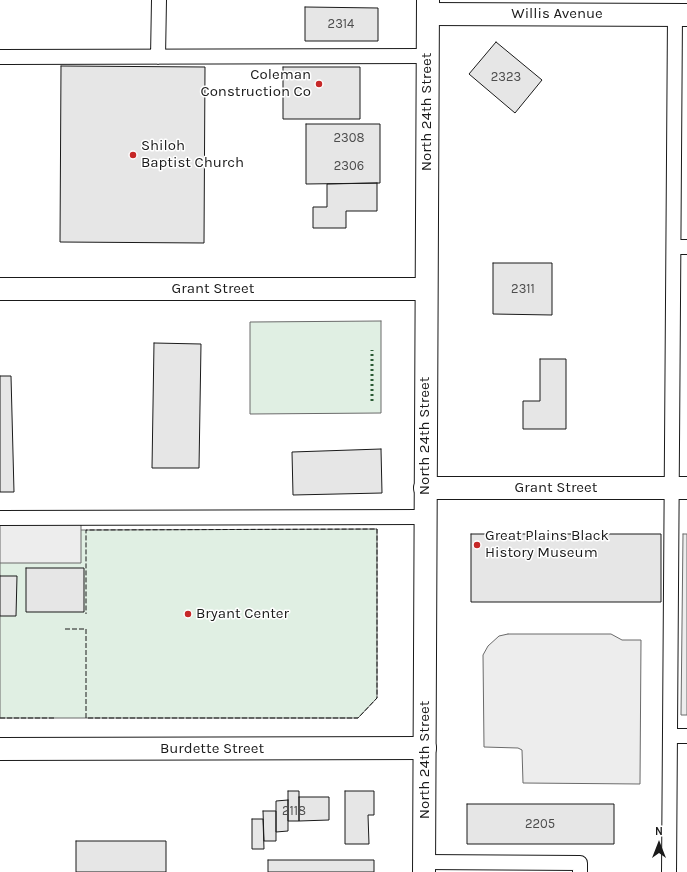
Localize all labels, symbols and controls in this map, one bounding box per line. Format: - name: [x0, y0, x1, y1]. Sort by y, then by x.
- street label: Willis Avenue: [511, 5, 603, 23]
- house number: 2314: [328, 16, 354, 32]
- street label: North 24th Street: [418, 53, 436, 171]
- place label: Coleman Construction Co: [200, 66, 311, 101]
- house number: 2323: [491, 69, 521, 85]
- marker: Coleman Construction Co: [314, 79, 324, 89]
- house number: 2308: [334, 130, 364, 146]
- place label: Shiloh Baptist Church: [141, 137, 244, 172]
- marker: Shiloh Baptist Church: [128, 150, 138, 160]
- house number: 2306: [334, 158, 364, 174]
- street label: Grant Street: [172, 280, 254, 298]
- house number: 2311: [511, 281, 535, 297]
- street label: North 24th Street: [416, 377, 434, 495]
- street label: Grant Street: [515, 479, 597, 497]
- place label: Great Plains Black History Museum: [485, 527, 609, 562]
- marker: Great Plains Black History Museum: [472, 540, 482, 550]
- place label: Bryant Center: [196, 605, 289, 623]
- marker: Bryant Center: [183, 609, 193, 619]
- street label: North 24th Street: [416, 701, 434, 819]
- street label: Burdette Street: [160, 740, 264, 758]
- house number: 2118: [282, 803, 306, 819]
- house number: 2205: [525, 816, 555, 832]
- north arrow: [639, 824, 679, 864]
- text: N: [655, 825, 663, 838]

